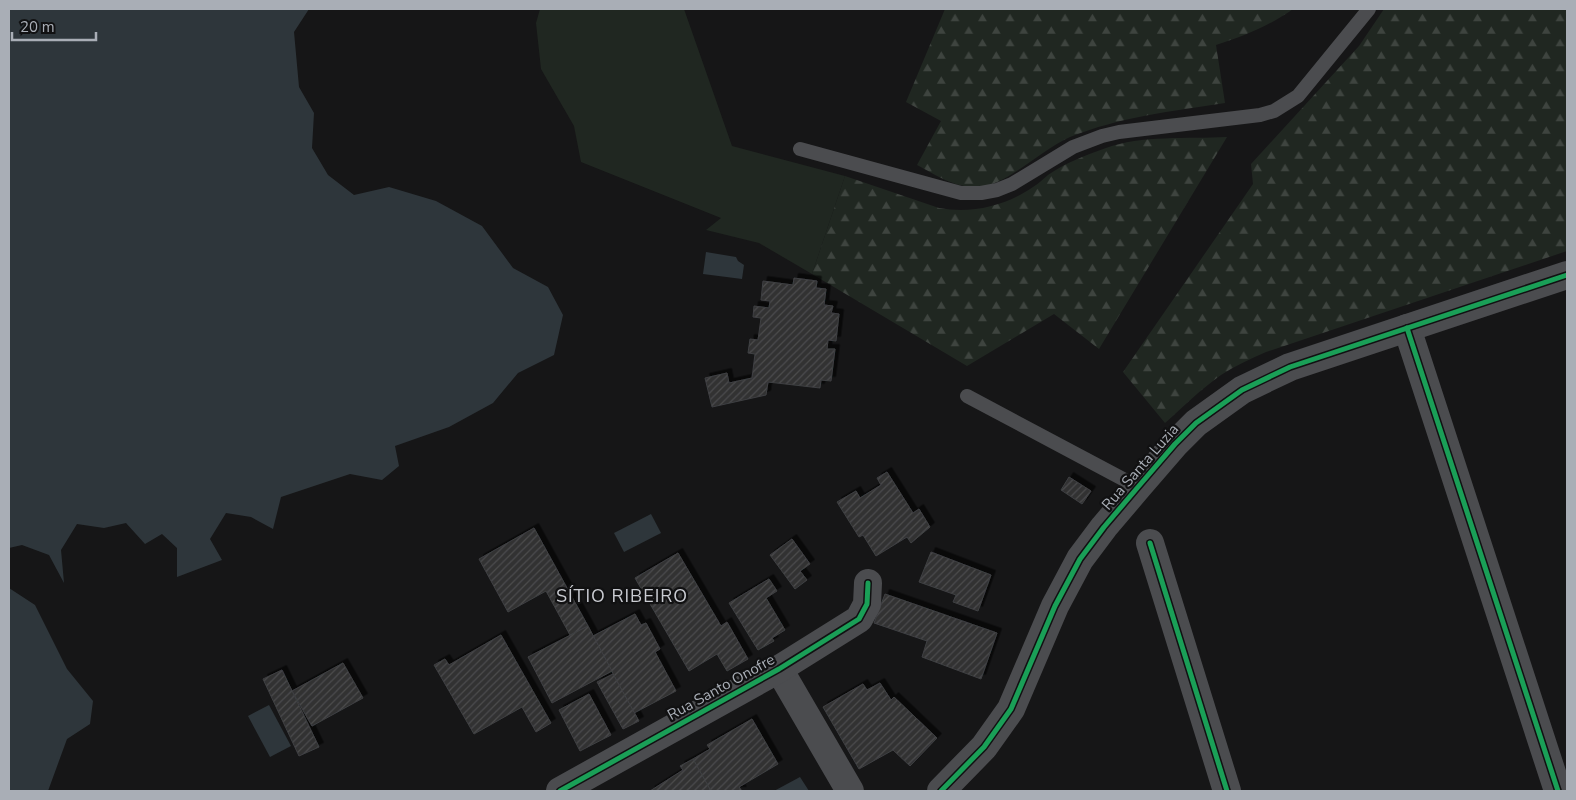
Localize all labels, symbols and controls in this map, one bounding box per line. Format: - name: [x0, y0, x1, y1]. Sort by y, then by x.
- scale bar: [12, 10, 96, 42]
- text: 20 m: [20, 17, 55, 37]
- street label: Rua Santa Luzia: [1097, 420, 1183, 514]
- district label: SÍTIO RIBEIRO: [556, 584, 688, 608]
- street label: Rua Santo Onofre: [664, 649, 778, 725]

